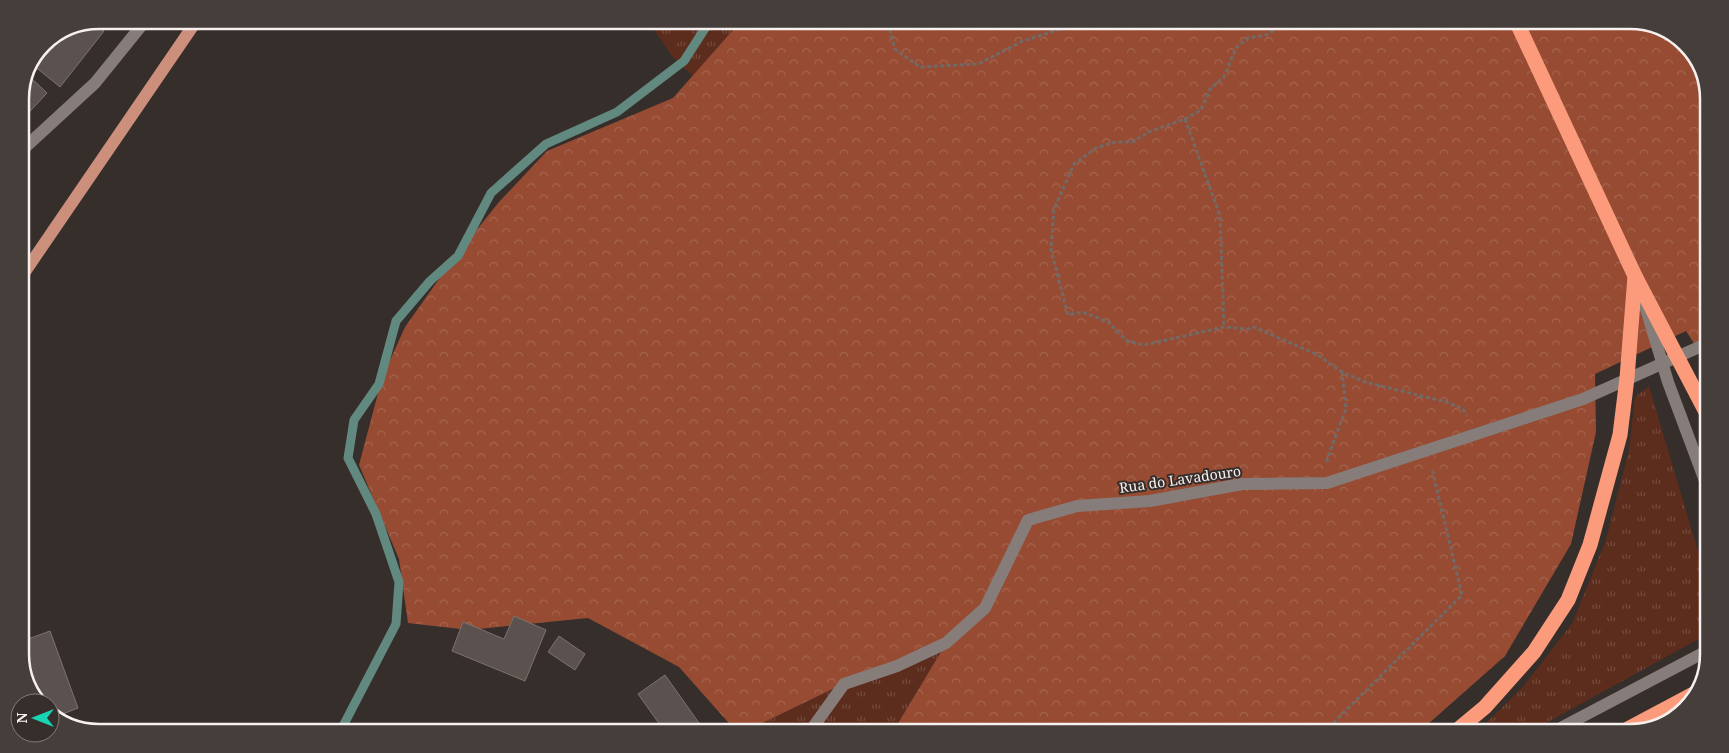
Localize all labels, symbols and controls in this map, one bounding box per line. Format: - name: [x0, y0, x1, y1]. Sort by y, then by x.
- street label: Rua do Lavadouro: [1118, 461, 1242, 497]
- north arrow: [10, 693, 60, 743]
- text: N: [12, 712, 31, 724]

